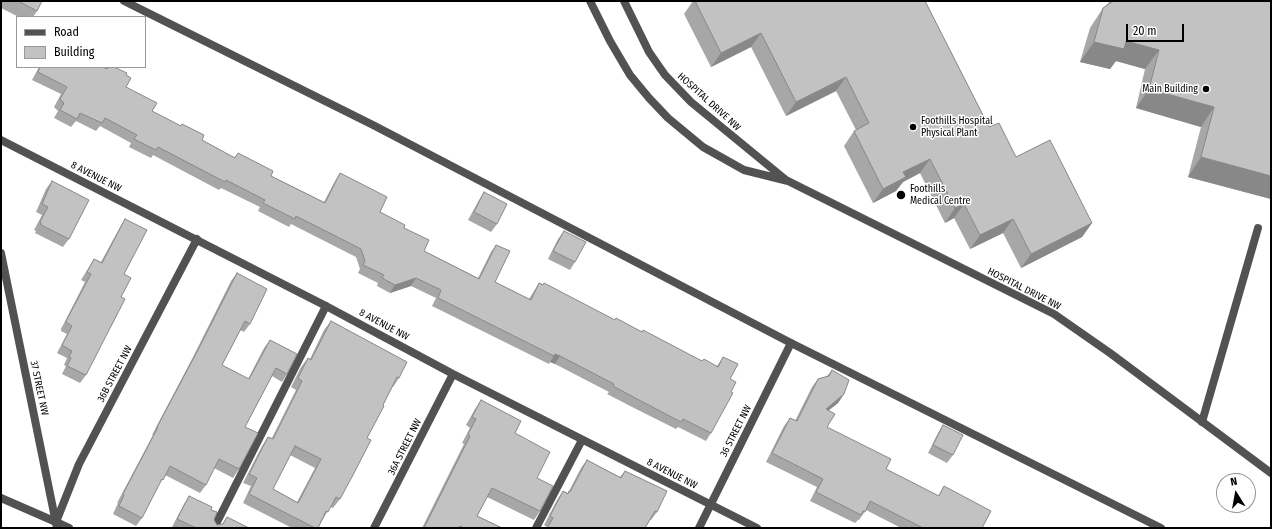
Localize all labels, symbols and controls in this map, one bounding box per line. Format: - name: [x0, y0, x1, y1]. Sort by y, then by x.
- legend: [16, 16, 146, 68]
- scale bar: [1128, 16, 1186, 42]
- text: 20 m: [1133, 24, 1157, 38]
- text: Road: [54, 25, 79, 39]
- text: Building: [54, 45, 94, 59]
- street label: HOSPITAL DRIVE NW: [675, 70, 743, 134]
- place label: Main Building: [1142, 83, 1198, 95]
- marker: Main Building: [1201, 84, 1211, 94]
- place label: Foothills Hospital Physical Plant: [921, 115, 993, 138]
- marker: Foothills Hospital Physical Plant: [908, 122, 918, 132]
- street label: 8 AVENUE NW: [69, 159, 123, 195]
- place label: Foothills Medical Centre: [910, 183, 970, 206]
- marker: Foothills Medical Centre: [895, 189, 907, 201]
- street label: HOSPITAL DRIVE NW: [985, 265, 1063, 313]
- street label: 8 AVENUE NW: [357, 307, 411, 343]
- street label: 36B STREET NW: [95, 344, 135, 404]
- street label: 37 STREET NW: [27, 360, 51, 416]
- street label: 36 STREET NW: [718, 403, 754, 459]
- street label: 36A STREET NW: [386, 417, 424, 477]
- street label: 8 AVENUE NW: [645, 456, 699, 492]
- north arrow: [1216, 473, 1256, 513]
- text: N: [1229, 475, 1238, 489]

